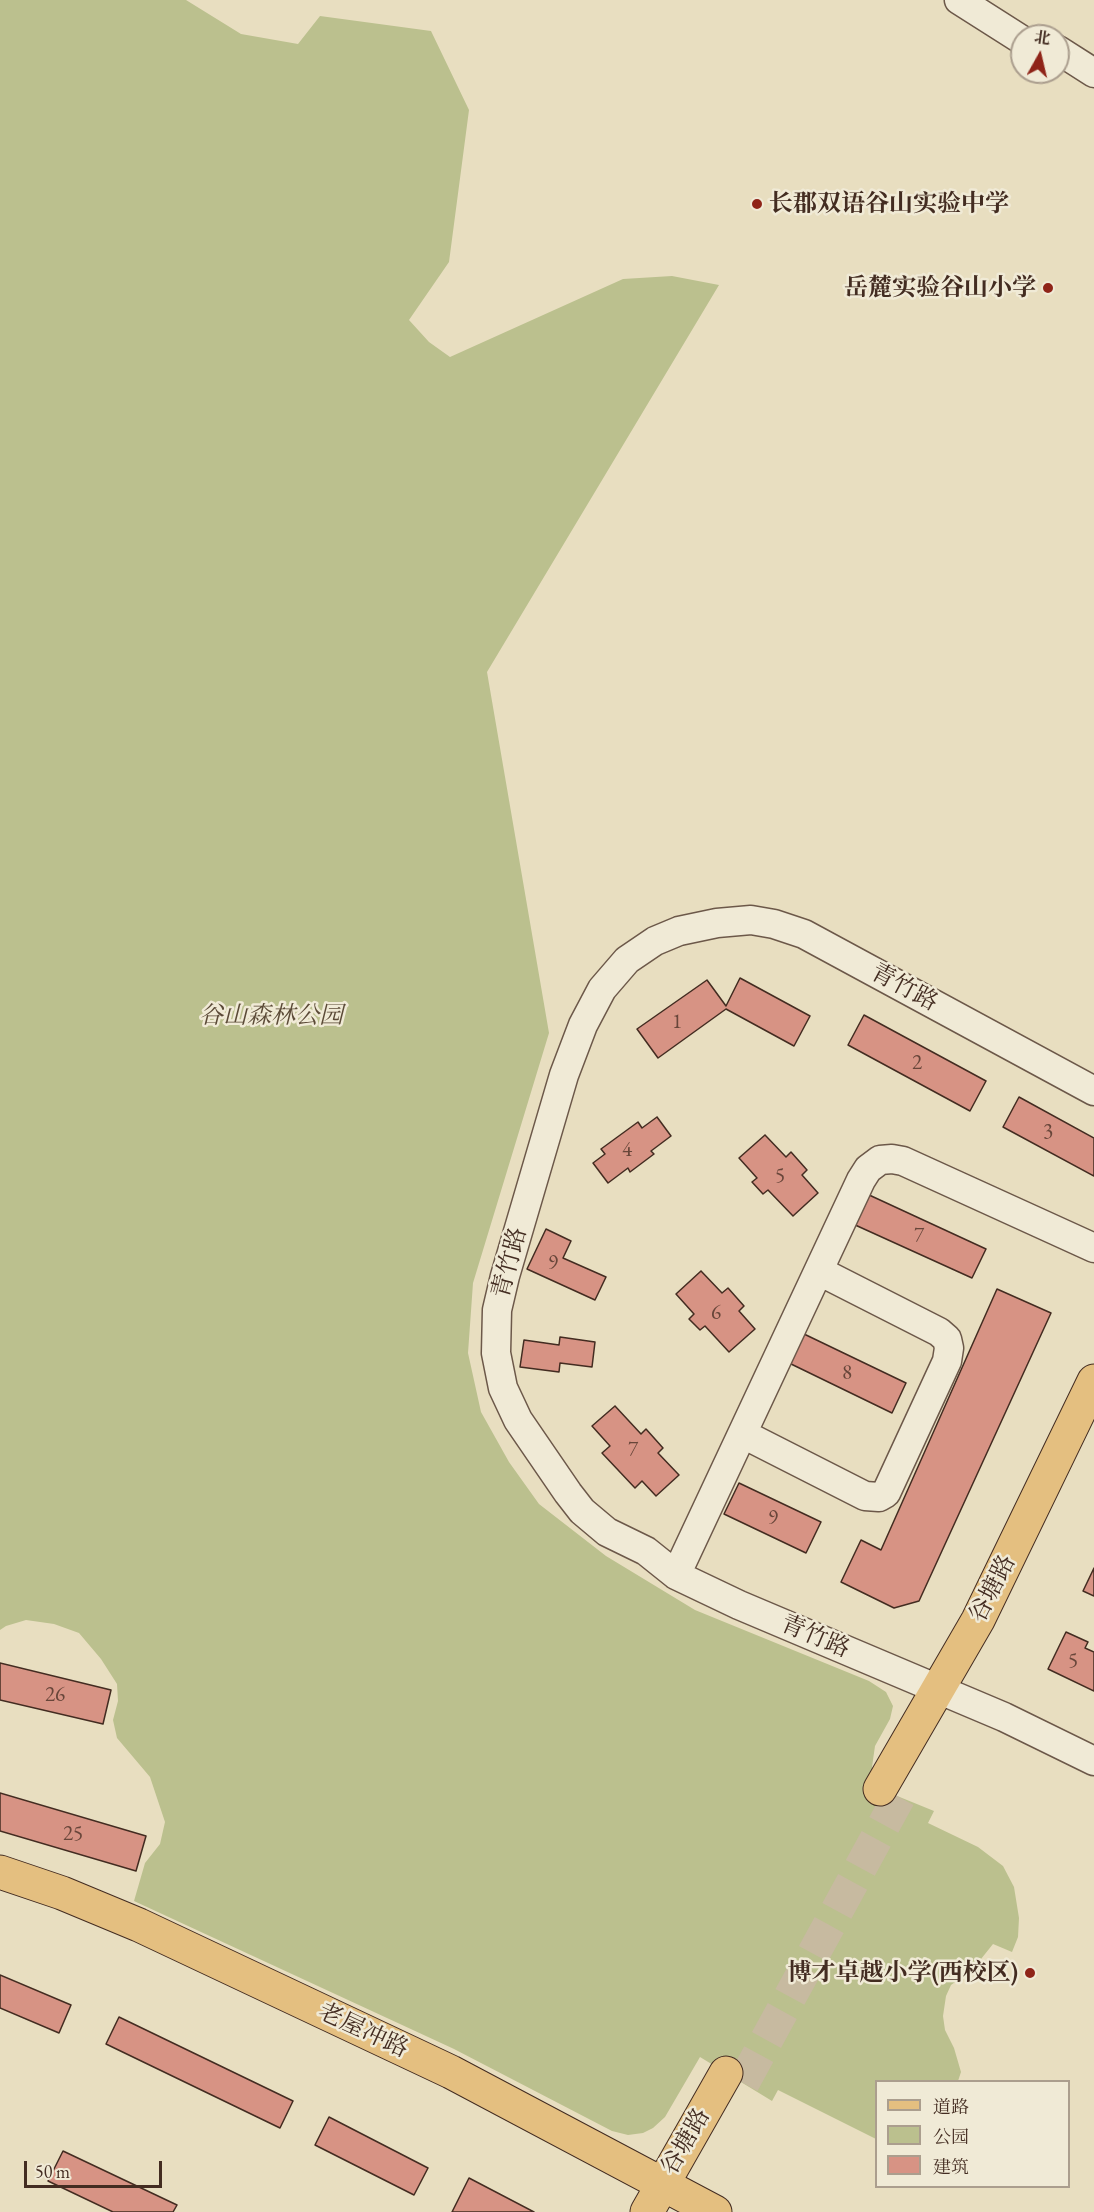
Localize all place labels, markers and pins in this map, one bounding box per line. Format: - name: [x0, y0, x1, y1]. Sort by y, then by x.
- place label: 长郡双语谷山实验中学: [769, 190, 1009, 218]
- marker: 长郡双语谷山实验中学: [750, 197, 764, 211]
- place label: 岳麓实验谷山小学: [844, 274, 1036, 302]
- marker: 岳麓实验谷山小学: [1041, 281, 1055, 295]
- place label: 博才卓越小学(西校区): [787, 1959, 1018, 1987]
- marker: 博才卓越小学(西校区): [1023, 1966, 1037, 1980]

